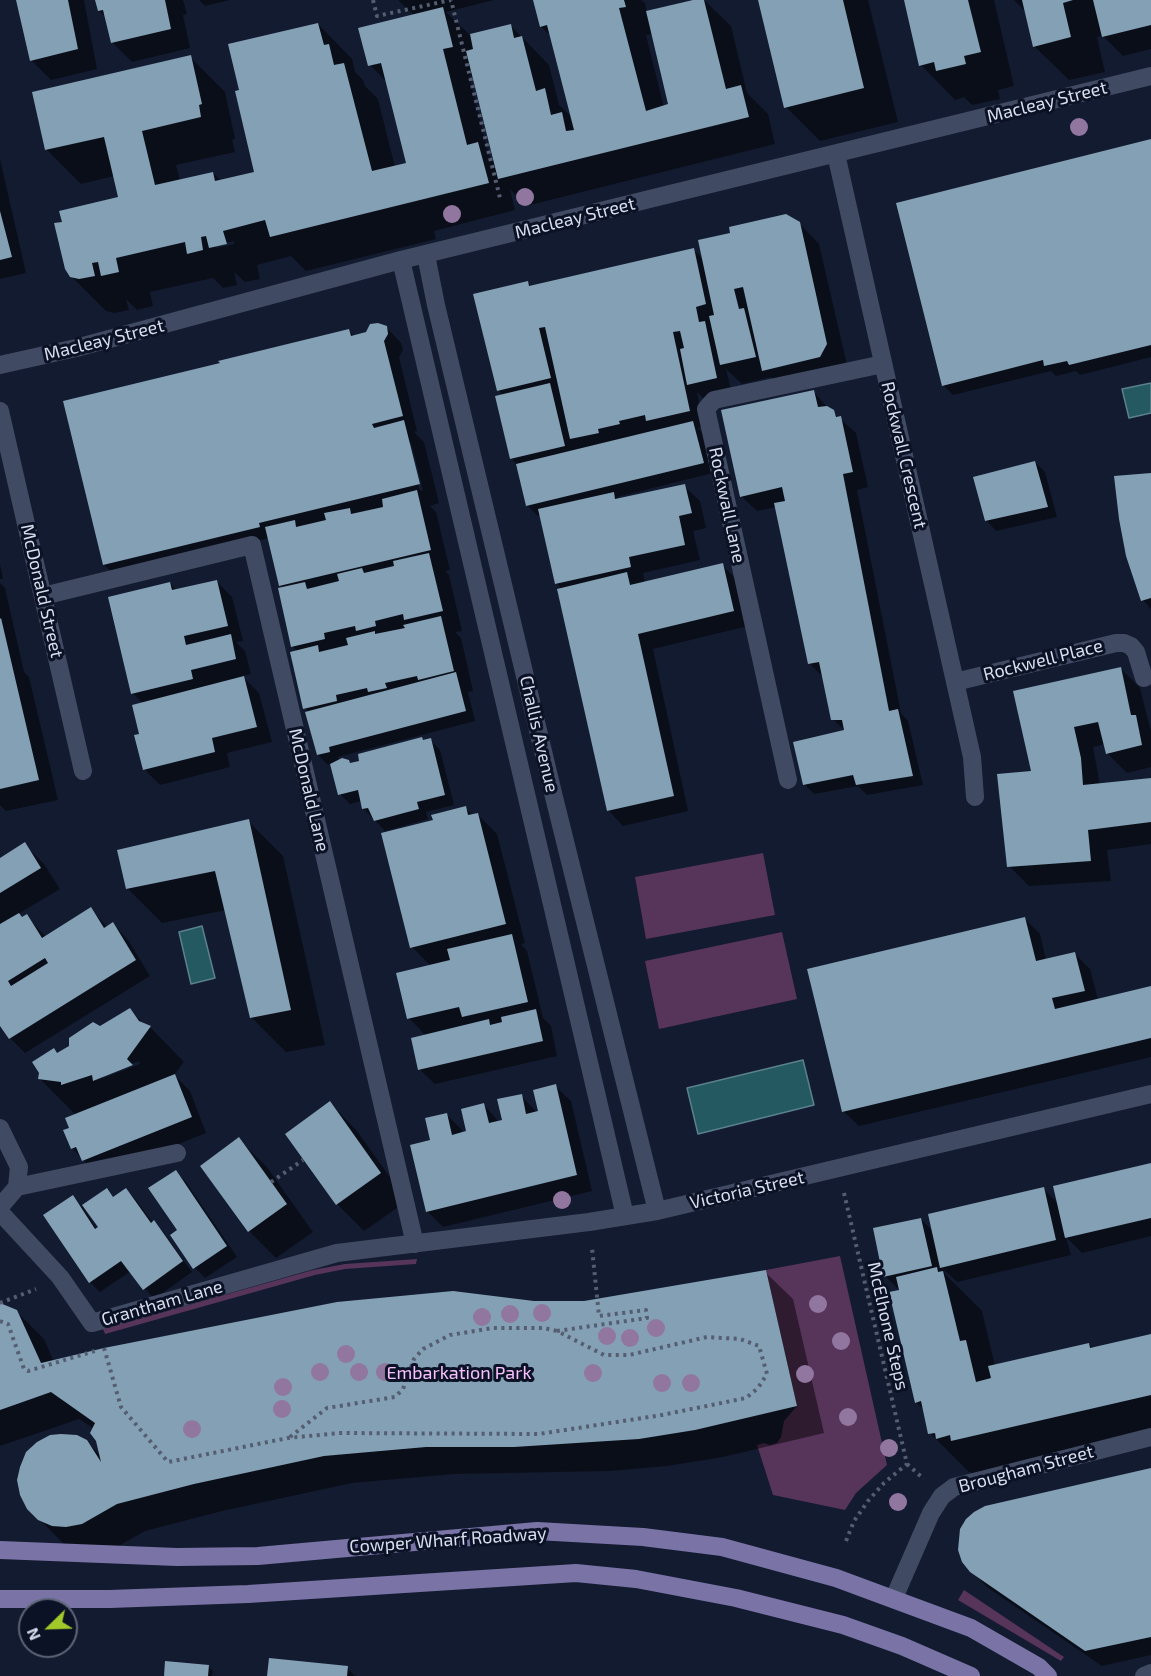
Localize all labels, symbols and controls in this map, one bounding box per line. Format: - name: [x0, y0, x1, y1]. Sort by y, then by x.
- street label: Macleay Street: [985, 77, 1109, 127]
- street label: Macleay Street: [513, 193, 637, 243]
- street label: Macleay Street: [42, 315, 166, 365]
- street label: Rockwall Crescent: [877, 379, 931, 531]
- street label: Rockwall Lane: [704, 445, 750, 565]
- street label: McDonald Street: [16, 522, 68, 660]
- street label: Rockwell Place: [981, 635, 1105, 685]
- street label: Challis Avenue: [515, 673, 563, 795]
- street label: McDonald Lane: [284, 726, 334, 854]
- street label: Victoria Street: [688, 1166, 806, 1214]
- street label: McElhone Steps: [863, 1260, 913, 1392]
- street label: Grantham Lane: [99, 1275, 225, 1331]
- park label: Embarkation Park: [386, 1362, 532, 1384]
- street label: Brougham Street: [956, 1441, 1096, 1497]
- street label: Cowper Wharf Roadway: [349, 1522, 547, 1558]
- north arrow: [18, 1598, 78, 1658]
- text: N: [22, 1625, 44, 1643]

